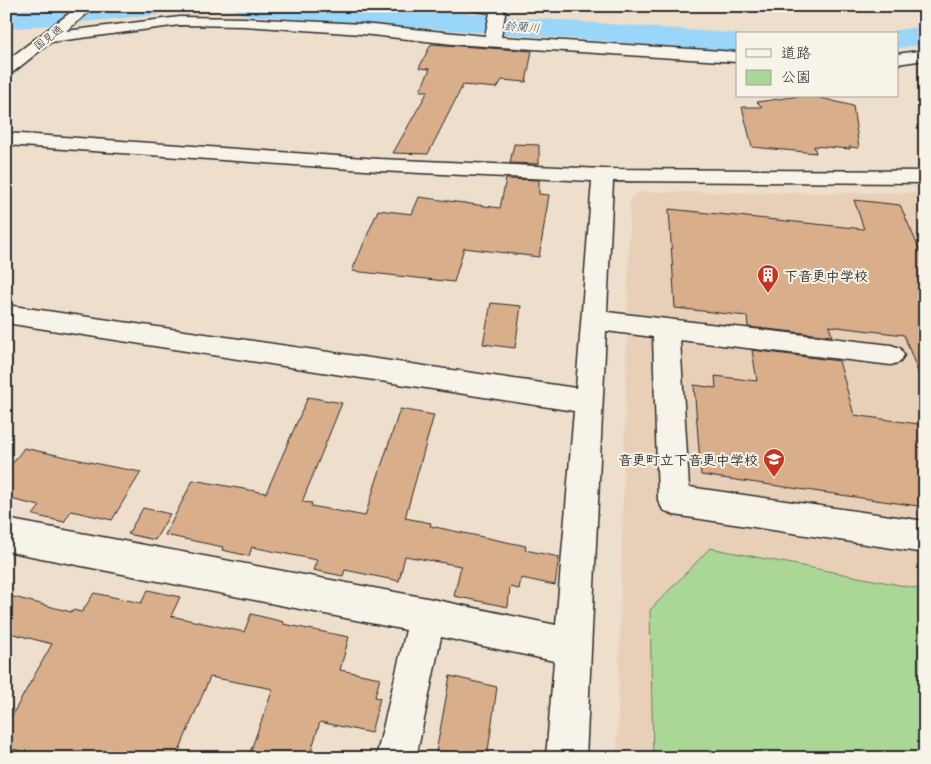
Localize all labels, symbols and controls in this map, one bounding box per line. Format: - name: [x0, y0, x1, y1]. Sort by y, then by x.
- water label: 鈴蘭川: [503, 16, 541, 36]
- street label: 国見通: [30, 20, 66, 54]
- legend: [736, 32, 898, 98]
- text: 道路: [781, 40, 811, 63]
- text: 公園: [781, 64, 811, 87]
- building icon: 下音更中学校: [756, 263, 780, 294]
- place label: 下音更中学校: [784, 265, 868, 286]
- school or university icon: 音更町立下音更中学校: [762, 447, 786, 478]
- place label: 音更町立下音更中学校: [618, 449, 758, 470]

